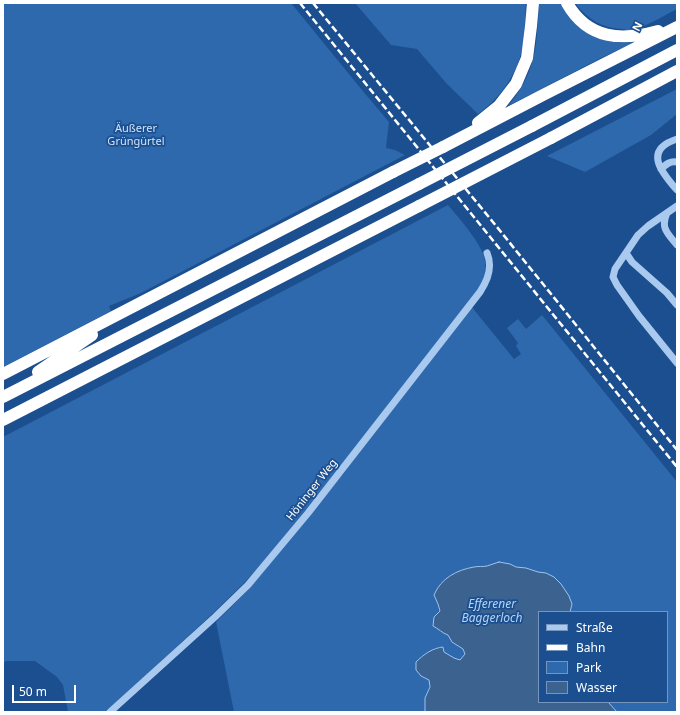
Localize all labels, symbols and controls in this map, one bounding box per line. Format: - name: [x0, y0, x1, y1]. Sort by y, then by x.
- north arrow: [628, 12, 668, 52]
- text: N: [628, 19, 646, 34]
- park label: Äußerer Grüngürtel: [107, 122, 165, 148]
- street label: Höninger Weg: [284, 457, 340, 523]
- water label: Efferener Baggerloch: [462, 598, 522, 626]
- legend: [538, 611, 668, 703]
- text: Straße: [576, 619, 613, 636]
- text: Bahn: [576, 639, 605, 656]
- text: Park: [576, 659, 601, 676]
- scale bar: [14, 677, 78, 703]
- text: Wasser: [576, 679, 617, 696]
- text: 50 m: [19, 683, 47, 700]

